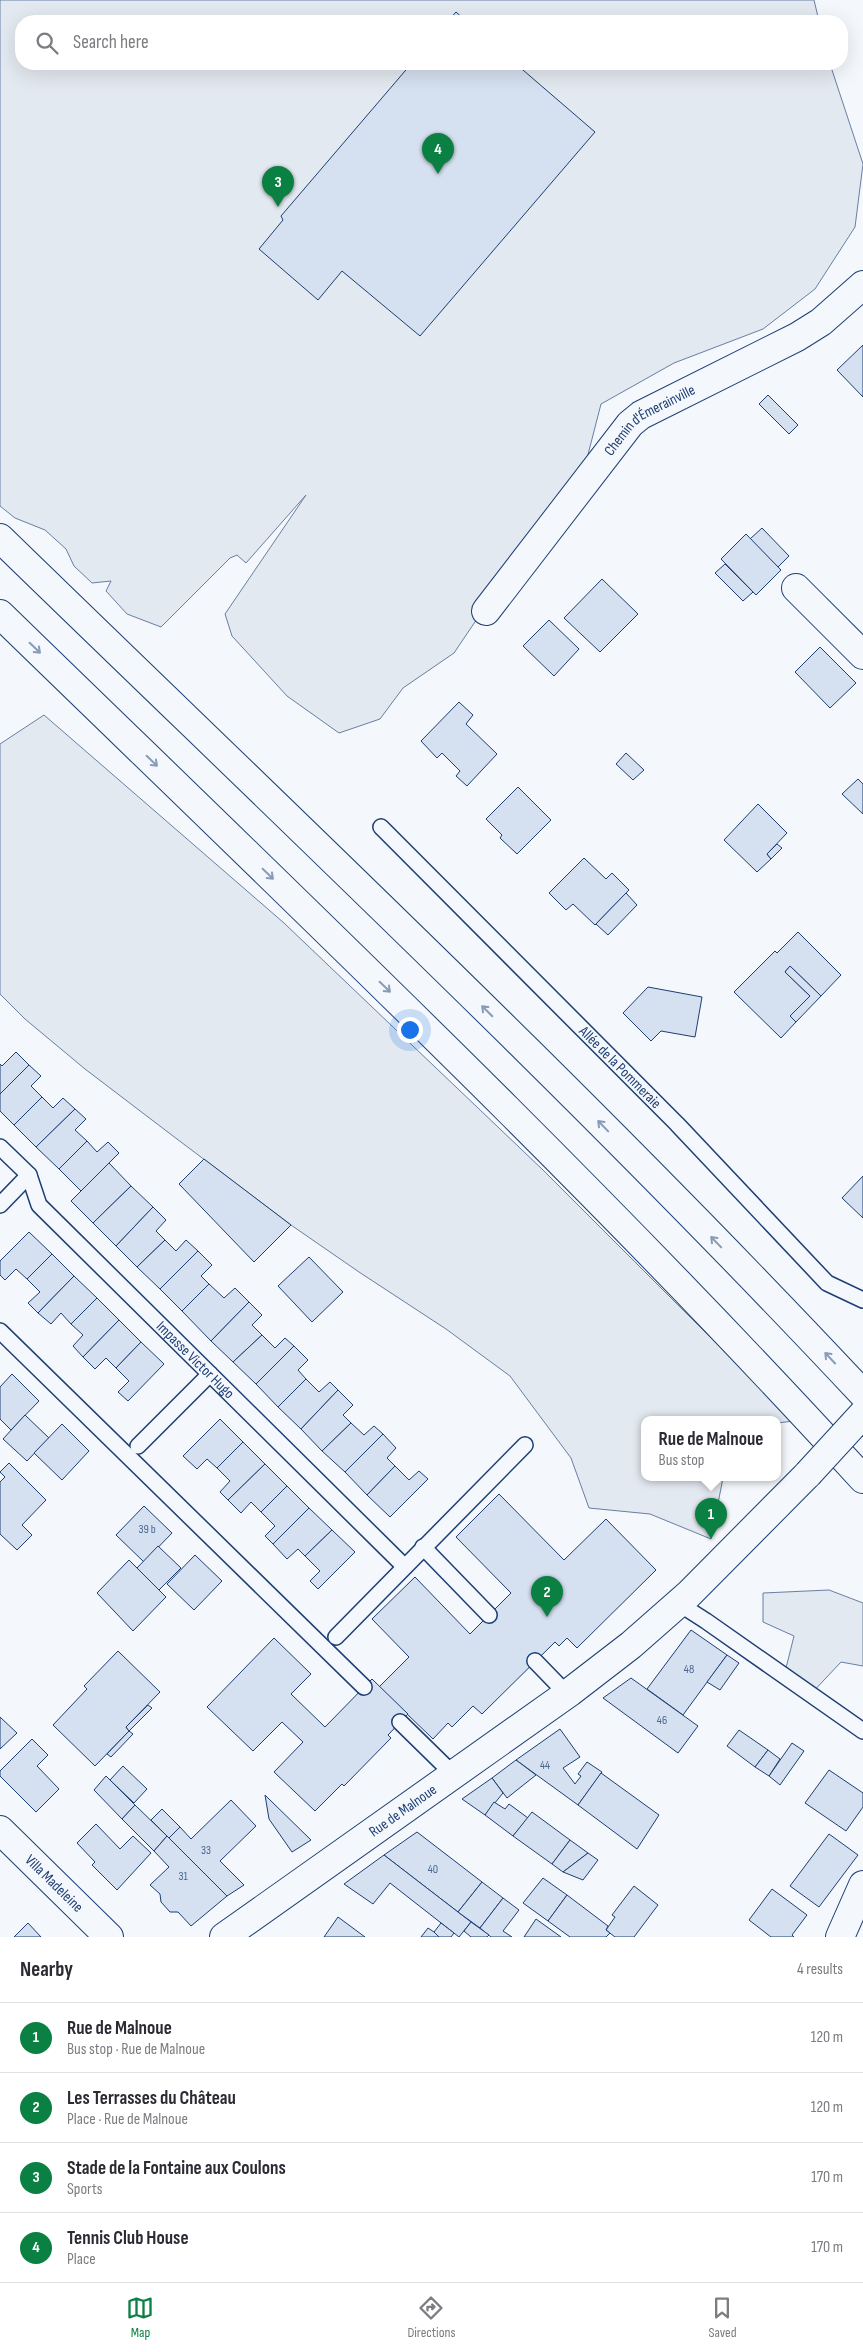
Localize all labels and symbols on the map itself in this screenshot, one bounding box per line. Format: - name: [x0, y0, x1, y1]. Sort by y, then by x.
- pin: 4: [422, 133, 454, 174]
- pin: 3: [262, 166, 294, 207]
- street label: Chemin d'Émerainville: [600, 381, 698, 460]
- one-way arrow: [29, 642, 41, 654]
- one-way arrow: [145, 755, 158, 767]
- one-way arrow: [262, 868, 275, 880]
- one-way arrow: [379, 981, 391, 994]
- one-way arrow: [481, 1005, 494, 1017]
- your location: [397, 1017, 423, 1043]
- street label: Allée de la Pommeraie: [574, 1021, 665, 1113]
- one-way arrow: [597, 1119, 609, 1132]
- one-way arrow: [711, 1236, 723, 1248]
- street label: Impasse Victor Hugo: [152, 1317, 238, 1403]
- one-way arrow: [824, 1352, 836, 1365]
- pin: 1: [695, 1498, 727, 1539]
- house number: 39 b: [138, 1522, 156, 1537]
- pin: 2: [531, 1576, 563, 1617]
- house number: 48: [684, 1662, 694, 1677]
- house number: 46: [657, 1713, 667, 1728]
- house number: 44: [540, 1758, 550, 1773]
- street label: Rue de Malnoue: [365, 1780, 441, 1841]
- house number: 33: [201, 1843, 211, 1858]
- street label: Villa Madeleine: [21, 1851, 87, 1916]
- house number: 40: [428, 1862, 438, 1877]
- house number: 31: [178, 1869, 188, 1884]

